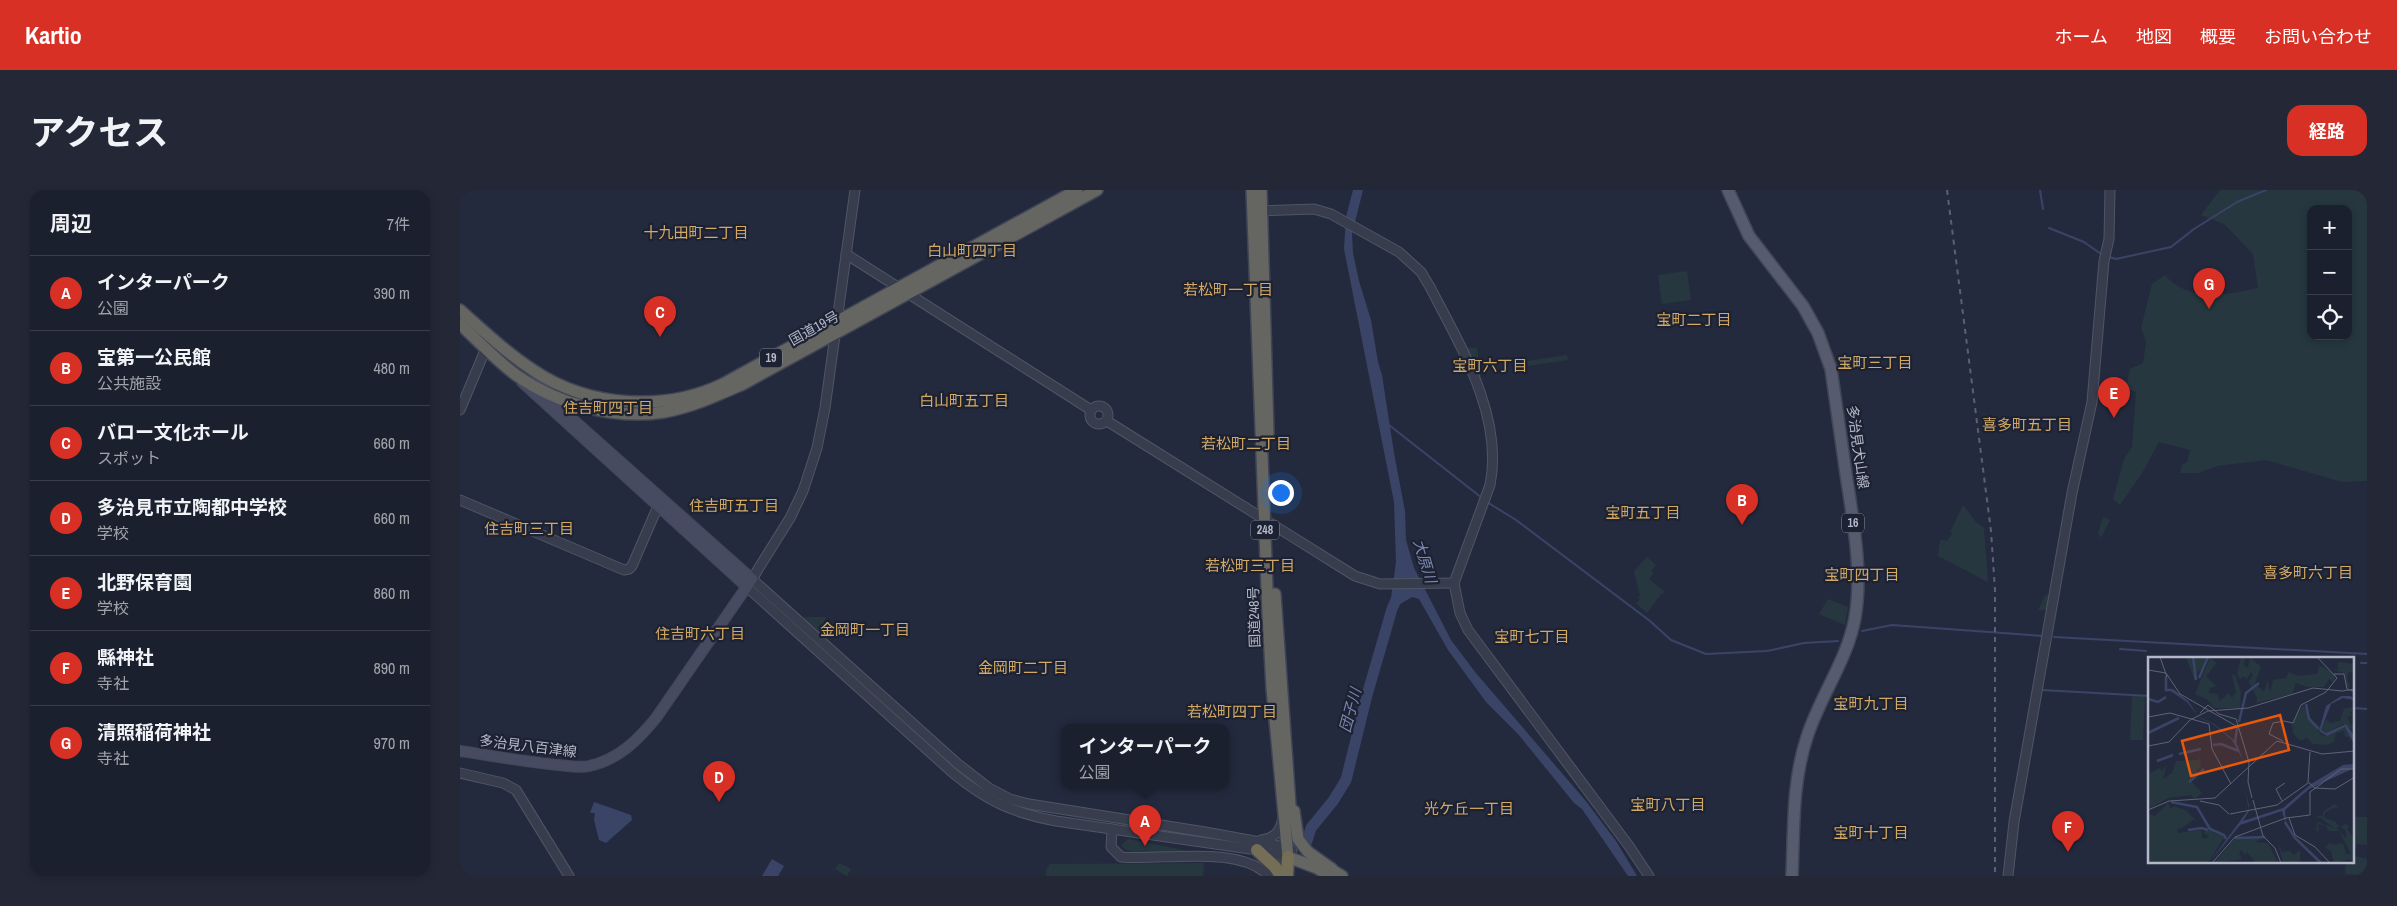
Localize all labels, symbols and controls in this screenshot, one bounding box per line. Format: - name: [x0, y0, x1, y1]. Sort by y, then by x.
- text: Kartio: [25, 19, 82, 51]
- text: ホーム: [2055, 24, 2108, 49]
- text: 地図: [2136, 24, 2172, 49]
- text: 概要: [2200, 24, 2236, 49]
- text: お問い合わせ: [2264, 24, 2372, 49]
- button: 経路: [2287, 105, 2367, 156]
- text: アクセス: [30, 109, 168, 156]
- map controls: [2307, 205, 2352, 340]
- button: +: [2307, 205, 2352, 250]
- text: 周辺: [50, 209, 92, 238]
- text: 7件: [387, 213, 410, 235]
- district label: 十九田町二丁目: [643, 222, 749, 243]
- district label: 白山町四丁目: [927, 240, 1017, 261]
- button: −: [2307, 250, 2352, 295]
- pin: G: [2193, 268, 2225, 309]
- text: インターパーク: [97, 269, 230, 295]
- district label: 若松町一丁目: [1183, 279, 1273, 300]
- text: A: [61, 282, 71, 304]
- text: 390 m: [374, 282, 410, 304]
- button: locate: [2307, 295, 2352, 340]
- pin: C: [644, 296, 676, 337]
- text: 公園: [97, 297, 129, 319]
- street label: 国道19号: [786, 307, 842, 349]
- district label: 宝町二丁目: [1656, 309, 1732, 330]
- text: 宝第一公民館: [97, 344, 211, 370]
- road number: 19: [760, 348, 782, 368]
- district label: 宝町三丁目: [1837, 352, 1913, 373]
- district label: 宝町六丁目: [1452, 355, 1528, 376]
- text: B: [61, 357, 71, 379]
- text: 480 m: [374, 357, 410, 379]
- text: 公共施設: [97, 372, 161, 394]
- pin: E: [2098, 377, 2130, 418]
- district label: 白山町五丁目: [919, 390, 1009, 411]
- district label: 住吉町四丁目: [563, 397, 653, 418]
- street label: 多治見犬山線: [1843, 404, 1873, 490]
- district label: 喜多町五丁目: [1982, 414, 2072, 435]
- text: バロー文化ホール: [97, 419, 249, 445]
- text: C: [61, 432, 71, 454]
- text: 660 m: [374, 432, 410, 454]
- district label: 若松町二丁目: [1201, 433, 1291, 454]
- text: スポット: [97, 447, 161, 469]
- your location: [1268, 480, 1294, 506]
- pin: B: [1726, 484, 1758, 525]
- text: 多治見市立陶都中学校: [97, 494, 287, 520]
- district label: 住吉町五丁目: [689, 495, 779, 516]
- district label: 宝町五丁目: [1605, 502, 1681, 523]
- text: D: [61, 507, 71, 529]
- text: 660 m: [374, 507, 410, 529]
- road number: 16: [1842, 513, 1864, 532]
- district label: 住吉町三丁目: [484, 518, 574, 539]
- road number: 248: [1251, 520, 1279, 540]
- text: 学校: [97, 522, 129, 544]
- water label: 大原川: [1408, 536, 1442, 587]
- district label: 若松町三丁目: [1205, 555, 1295, 576]
- district label: 喜多町六丁目: [2263, 562, 2353, 583]
- district label: 宝町四丁目: [1824, 564, 1900, 585]
- text: 北野保育園: [97, 569, 192, 595]
- text: E: [62, 582, 70, 604]
- text: 860 m: [374, 582, 410, 604]
- street label: 国道248号: [1244, 586, 1264, 648]
- text: 学校: [97, 597, 129, 619]
- district label: 金岡町一丁目: [820, 619, 910, 640]
- district label: 住吉町六丁目: [655, 623, 745, 644]
- district label: 宝町七丁目: [1494, 626, 1570, 647]
- text: 縣神社: [97, 644, 154, 670]
- text: F: [62, 657, 70, 679]
- text: 890 m: [374, 657, 410, 679]
- district label: 金岡町二丁目: [978, 657, 1068, 678]
- inset map: [2148, 657, 2354, 864]
- text: 寺社: [97, 672, 129, 694]
- water label: 団子川: [1334, 684, 1366, 734]
- district label: 宝町九丁目: [1833, 693, 1909, 714]
- district label: 若松町四丁目: [1187, 701, 1277, 722]
- text: 清照稲荷神社: [97, 719, 211, 745]
- popup: [1061, 724, 1229, 789]
- street label: 多治見八百津線: [478, 731, 578, 761]
- text: G: [61, 732, 71, 754]
- text: 970 m: [374, 732, 410, 754]
- text: インターパーク: [1079, 733, 1211, 759]
- text: 寺社: [97, 747, 129, 769]
- pin: D: [703, 761, 735, 802]
- text: 公園: [1079, 761, 1111, 783]
- district label: 宝町八丁目: [1630, 794, 1706, 815]
- district label: 光ケ丘一丁目: [1424, 798, 1514, 819]
- pin: A: [1129, 805, 1161, 846]
- pin: F: [2052, 811, 2084, 852]
- district label: 宝町十丁目: [1833, 822, 1909, 843]

